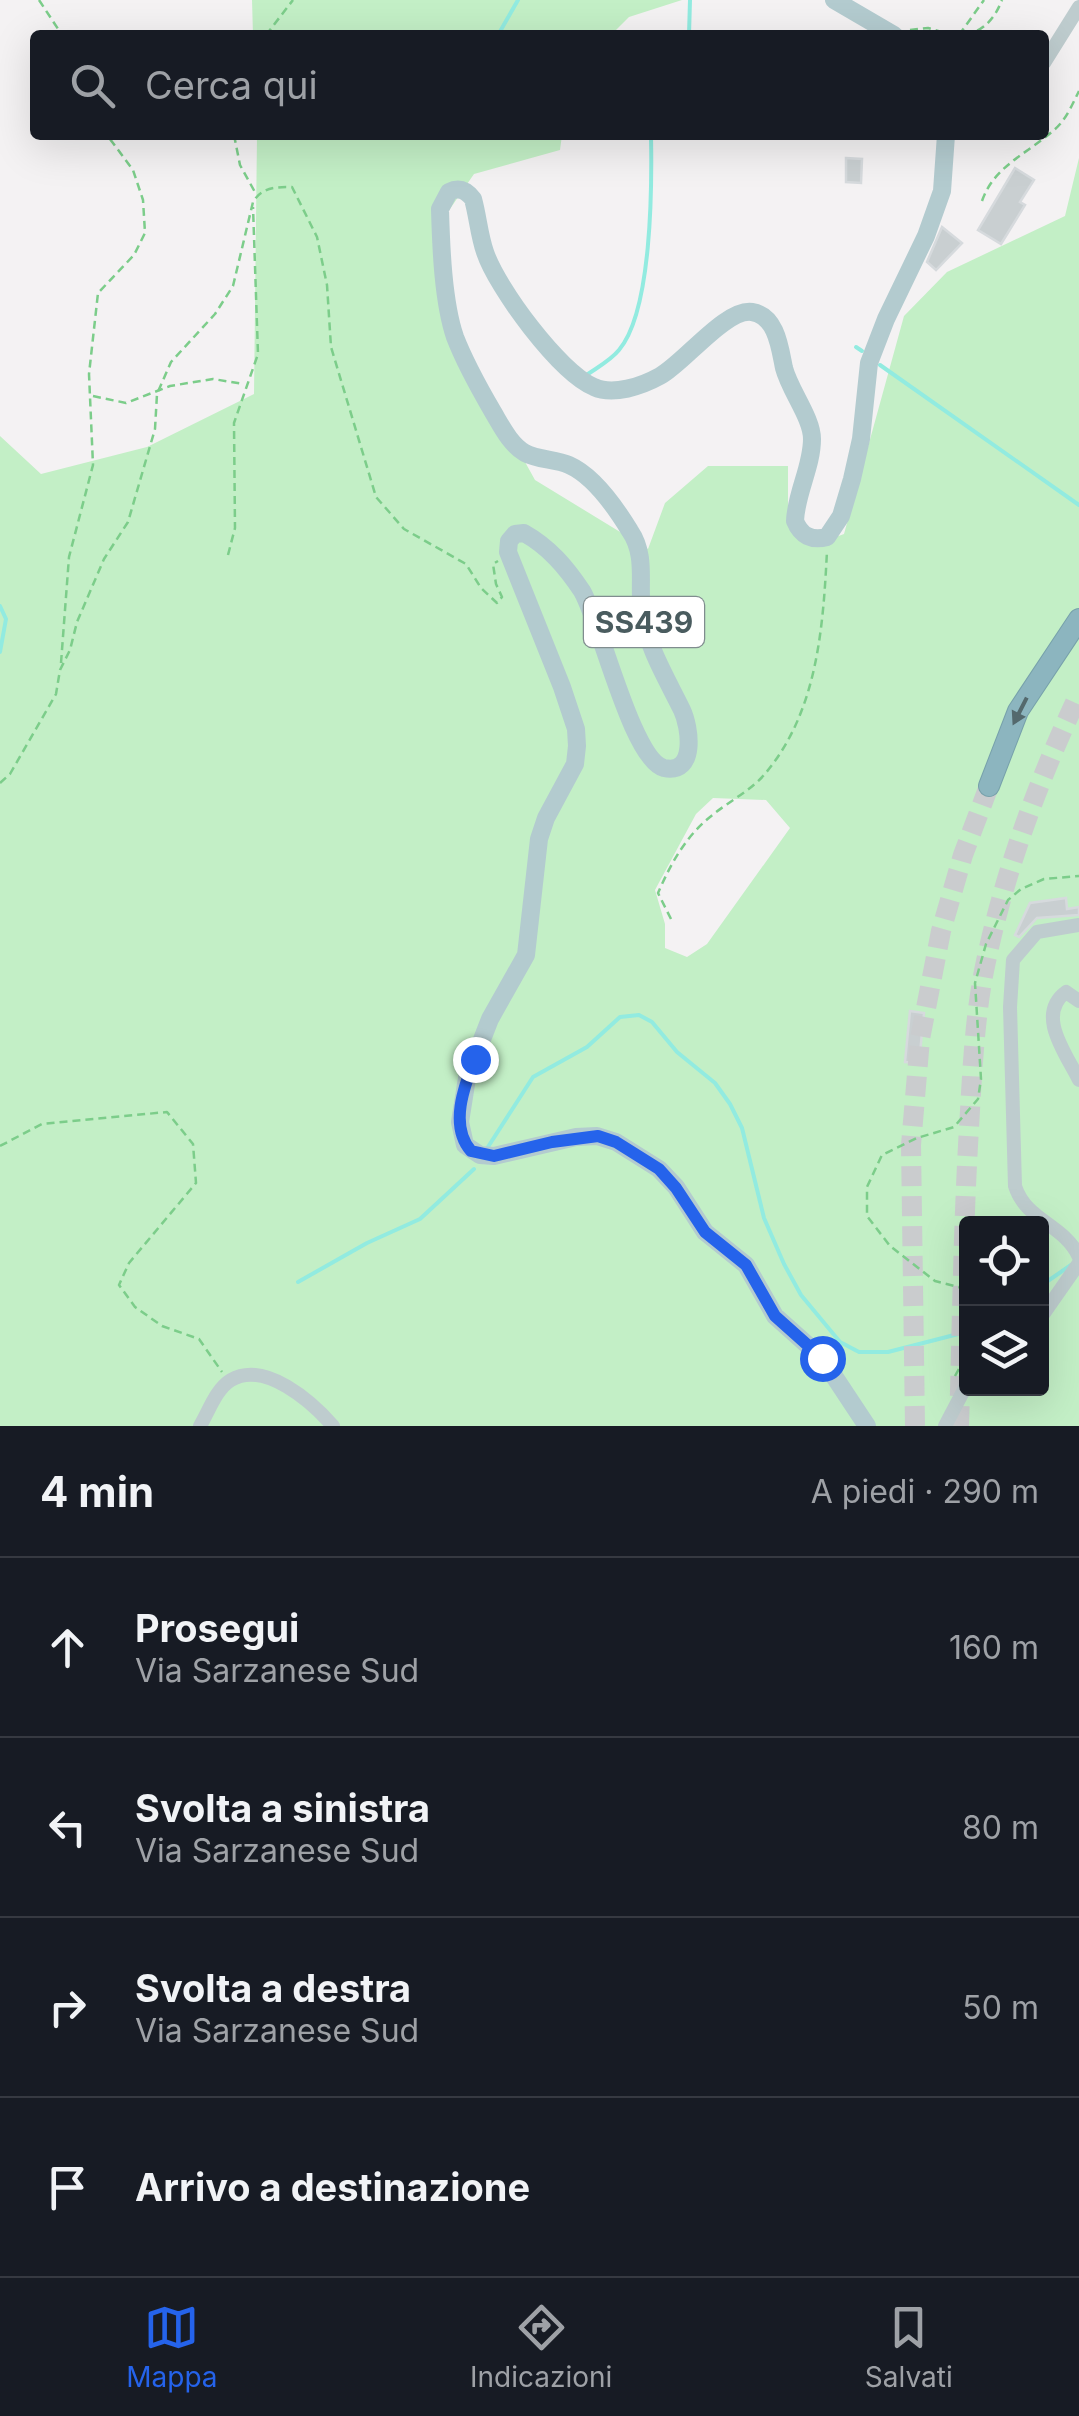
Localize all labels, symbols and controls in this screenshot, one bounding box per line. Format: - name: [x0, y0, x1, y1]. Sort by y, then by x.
- search box: [30, 30, 1049, 140]
- icon: search: [65, 58, 120, 113]
- text: Cerca qui: [145, 62, 318, 108]
- road number: SS439: [584, 597, 704, 647]
- one-way arrow: [1012, 697, 1029, 726]
- route end: [453, 1037, 499, 1083]
- map controls: [959, 1216, 1049, 1396]
- button: locate: [959, 1216, 1049, 1306]
- button: layers: [959, 1306, 1049, 1396]
- route start: [800, 1336, 846, 1382]
- text: 4 min: [40, 1466, 154, 1517]
- text: A piedi · 290 m: [811, 1472, 1039, 1511]
- text: Prosegui: [135, 1605, 299, 1651]
- icon: ahead: [40, 1620, 95, 1675]
- text: 160 m: [949, 1628, 1039, 1667]
- text: Via Sarzanese Sud: [135, 1651, 419, 1690]
- text: Svolta a sinistra: [135, 1785, 430, 1831]
- icon: left: [40, 1800, 95, 1855]
- text: 80 m: [962, 1808, 1039, 1847]
- text: Via Sarzanese Sud: [135, 1831, 419, 1870]
- text: Svolta a destra: [135, 1965, 411, 2011]
- icon: right: [40, 1980, 95, 2035]
- text: 50 m: [962, 1988, 1039, 2027]
- text: Via Sarzanese Sud: [135, 2011, 419, 2050]
- icon: arrive: [40, 2160, 95, 2215]
- text: Arrivo a destinazione: [135, 2164, 530, 2210]
- tab: Mappa: [126, 2300, 218, 2394]
- tab: Indicazioni: [470, 2300, 612, 2394]
- tab: Salvati: [865, 2300, 953, 2394]

